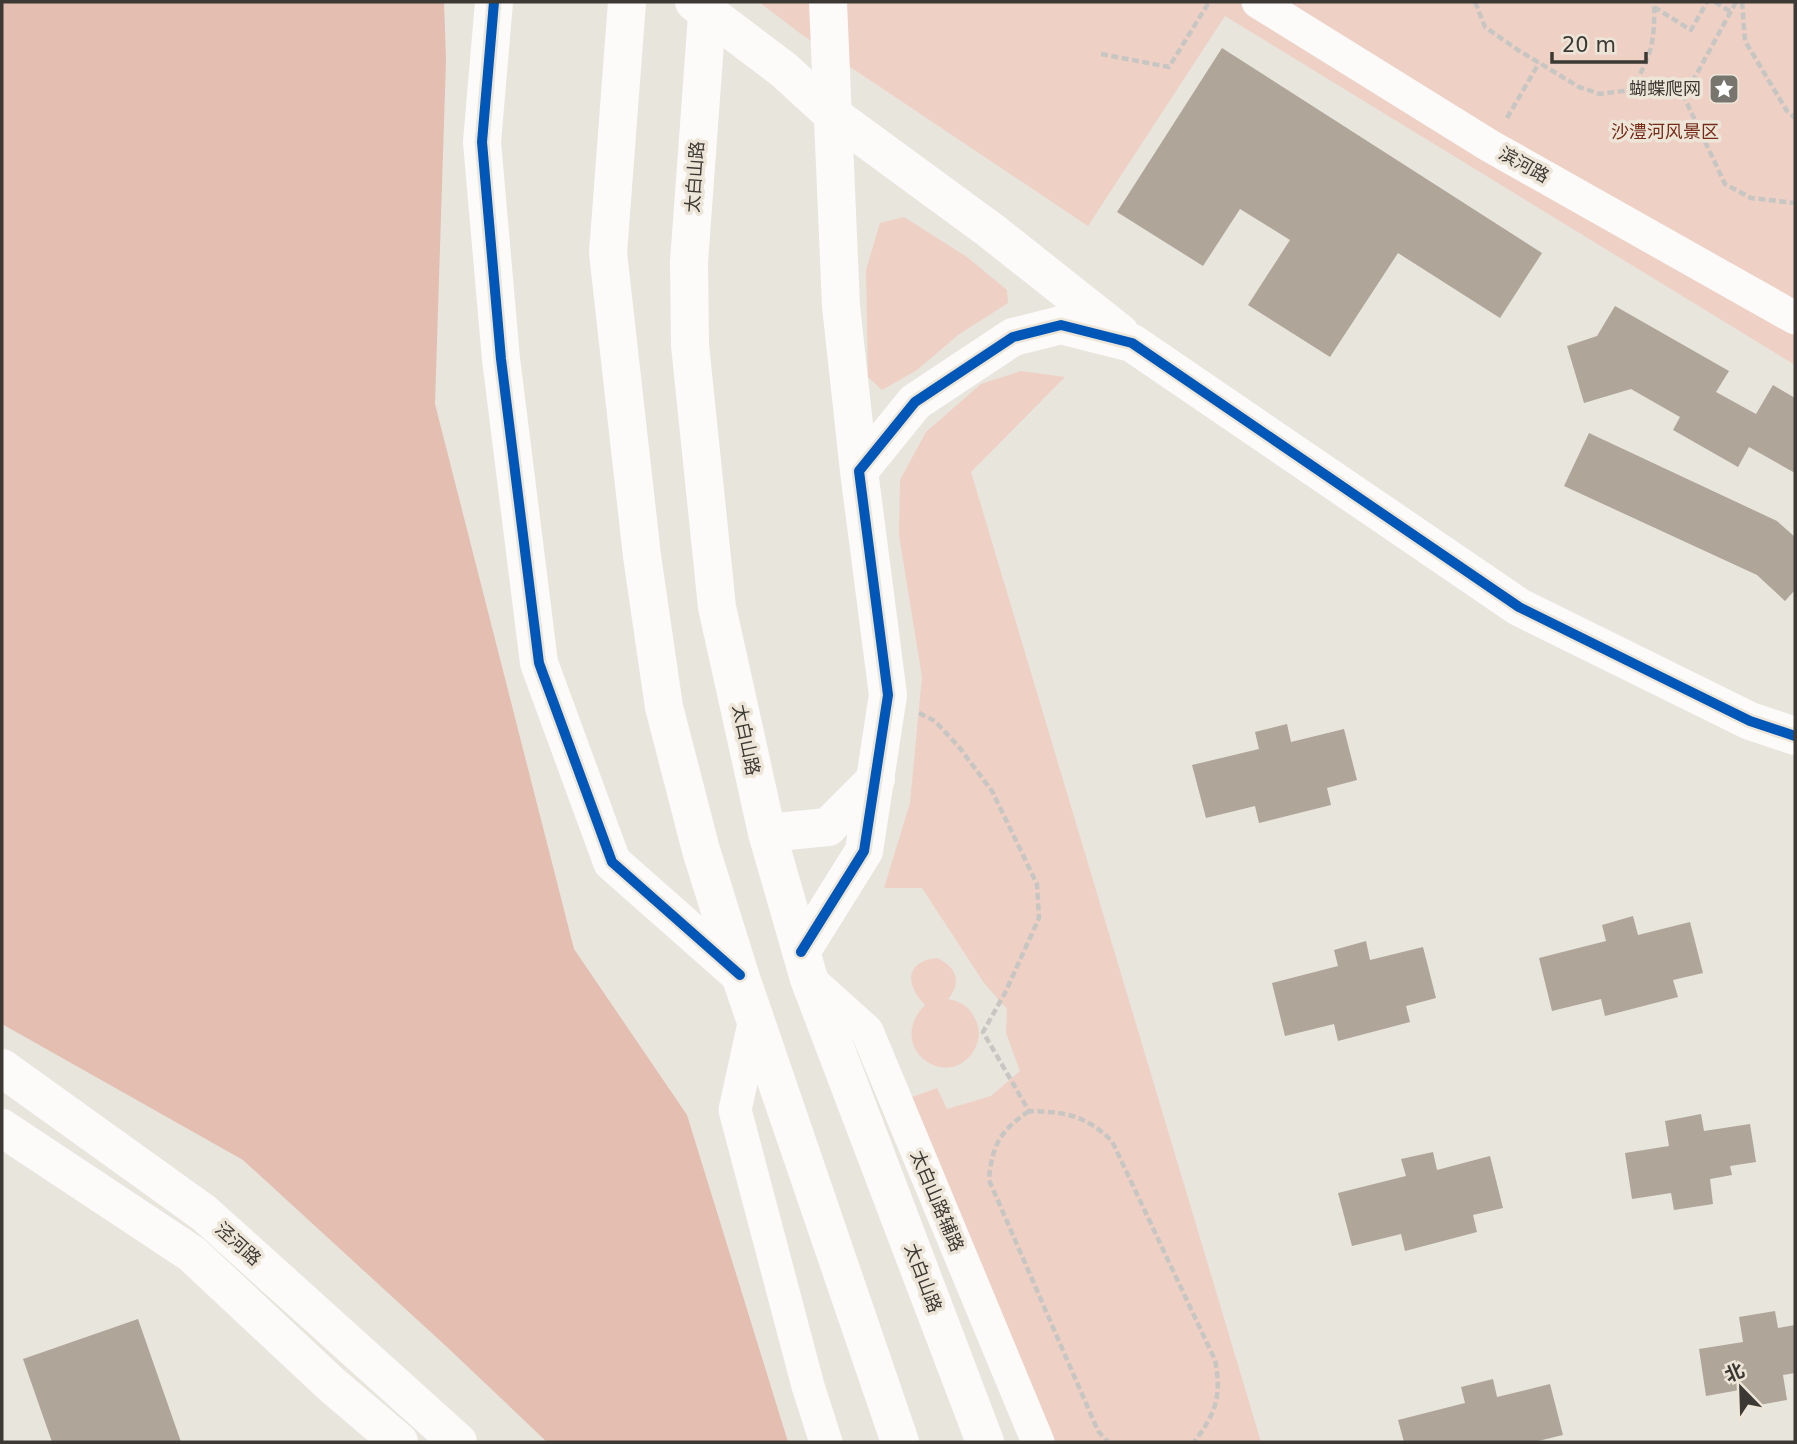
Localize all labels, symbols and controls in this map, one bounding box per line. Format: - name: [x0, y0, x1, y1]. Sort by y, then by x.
- scale bar: [1552, 21, 1646, 65]
- text: 20 m: [1562, 33, 1616, 57]
- place icon: 蝴蝶爬网: [1707, 72, 1741, 106]
- place label: 蝴蝶爬网: [1629, 78, 1701, 99]
- park label: 沙澧河风景区: [1611, 121, 1719, 142]
- street label: 太白山路: [682, 140, 707, 214]
- street label: 滨河路: [1496, 142, 1553, 187]
- street label: 太白山路: [729, 702, 764, 777]
- street label: 太白山路辅路: [907, 1147, 968, 1255]
- street label: 泾河路: [211, 1218, 265, 1269]
- street label: 太白山路: [901, 1240, 946, 1315]
- north arrow: [1706, 1353, 1776, 1423]
- text: 北: [1721, 1359, 1747, 1386]

